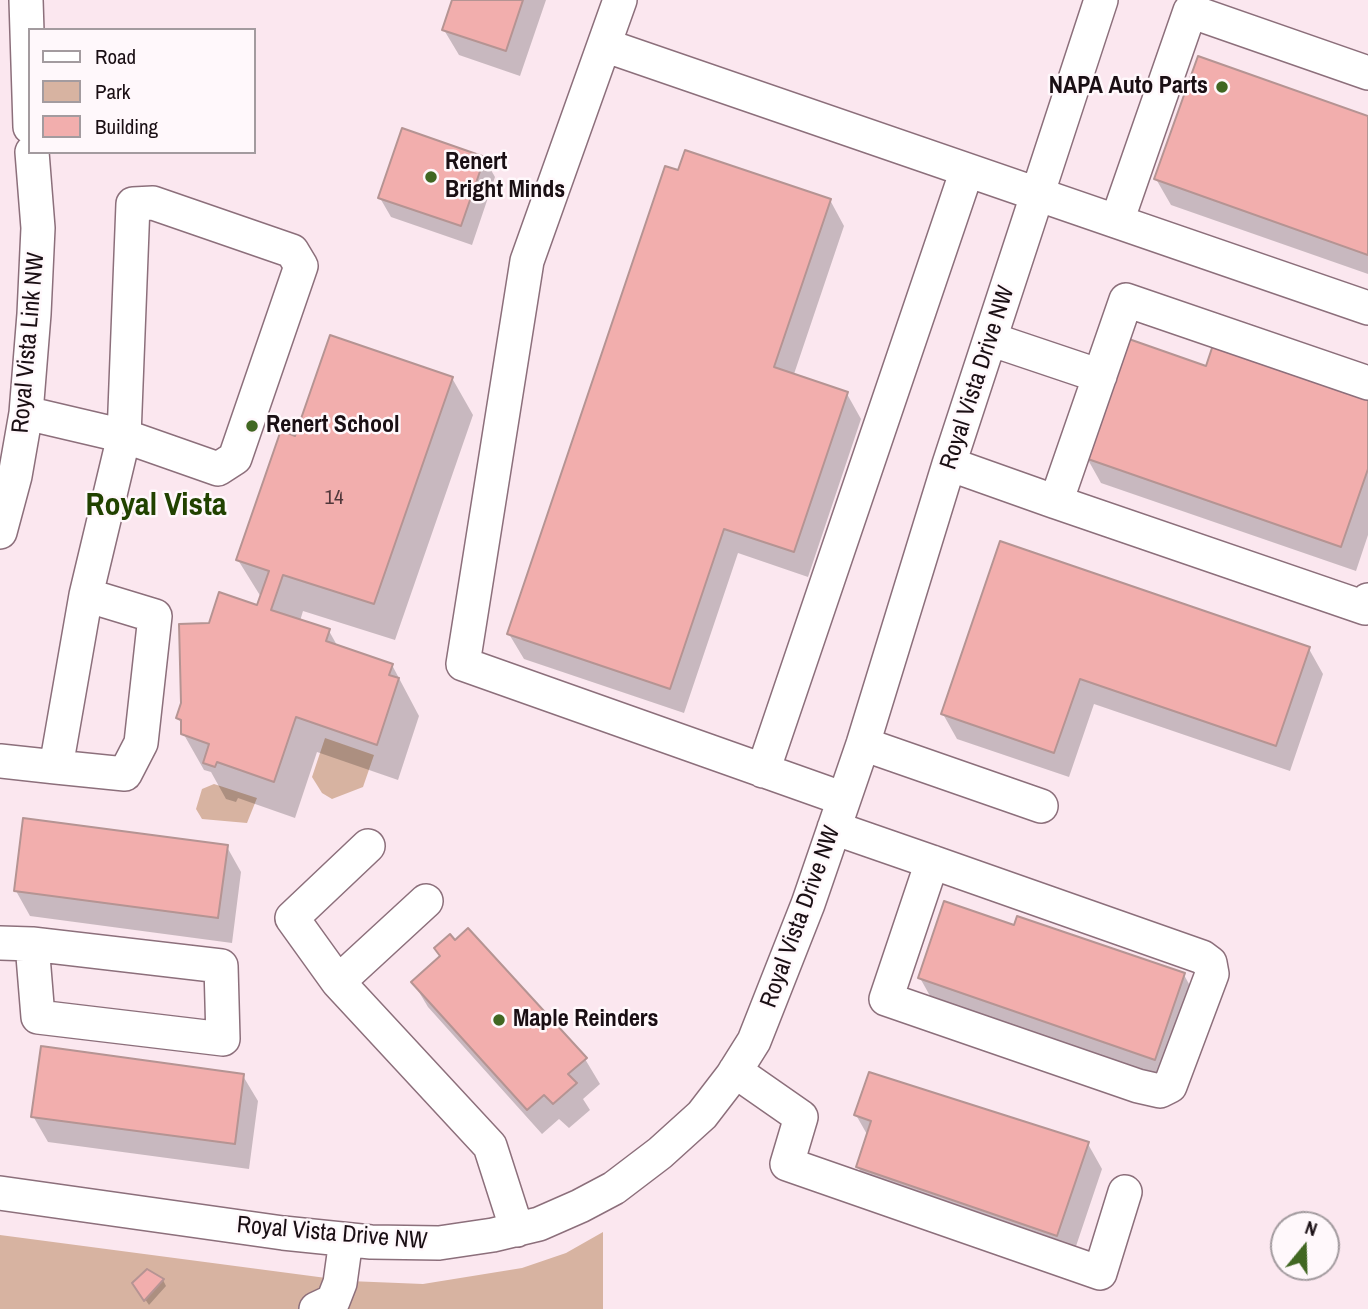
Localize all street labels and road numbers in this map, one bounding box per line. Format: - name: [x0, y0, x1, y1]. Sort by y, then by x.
- street label: Royal Vista Link NW: [7, 251, 51, 435]
- street label: Royal Vista Drive NW: [935, 283, 1021, 473]
- street label: Royal Vista Drive NW: [755, 822, 847, 1012]
- street label: Royal Vista Drive NW: [236, 1211, 428, 1257]

